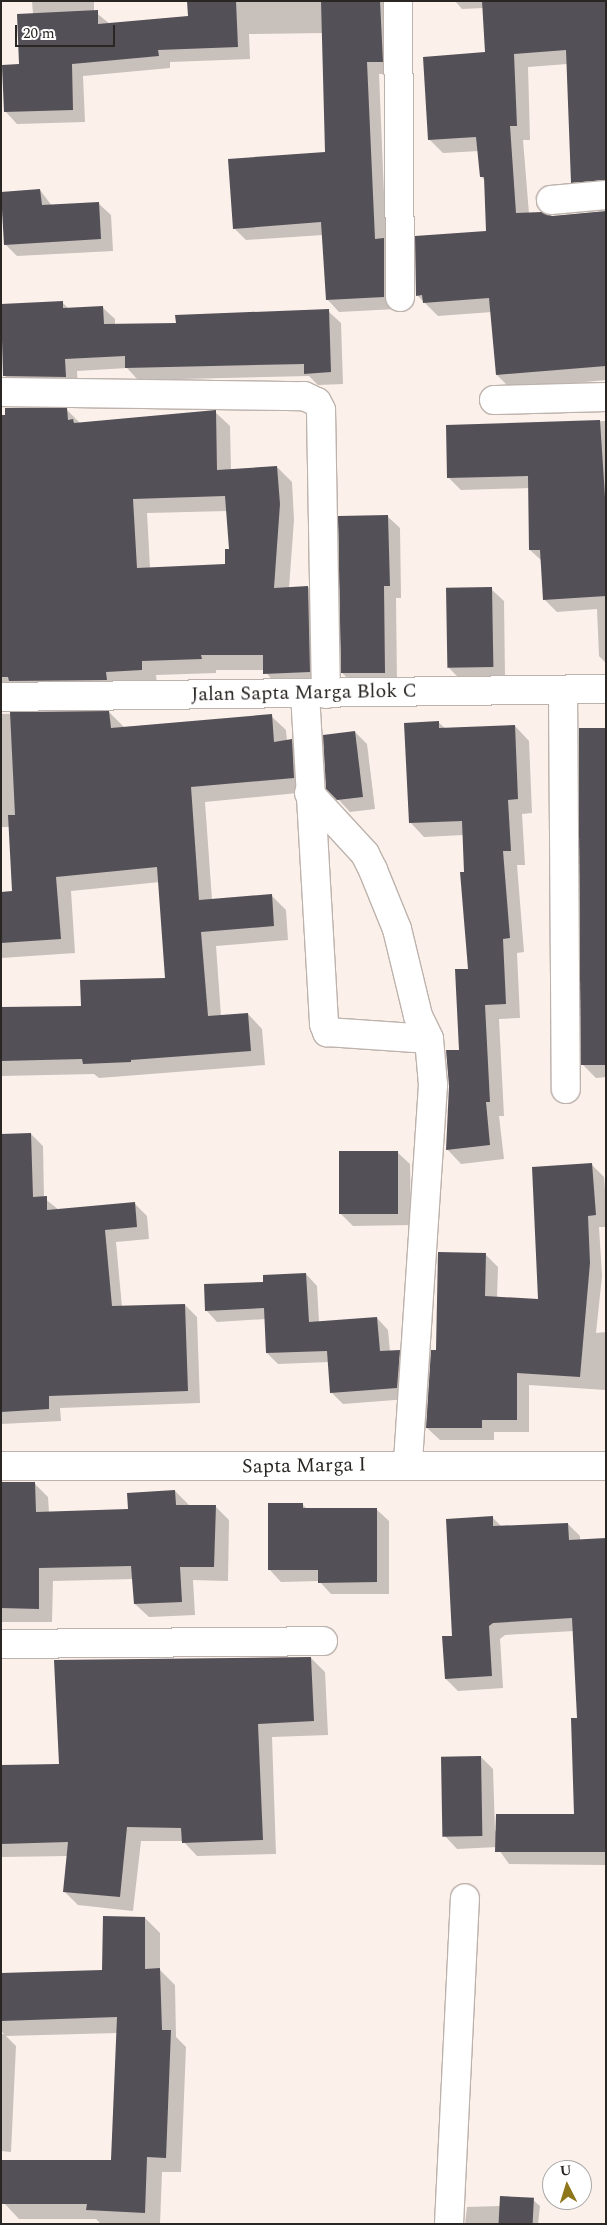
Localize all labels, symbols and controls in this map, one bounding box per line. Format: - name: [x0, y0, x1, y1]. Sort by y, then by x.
- scale bar: [18, 15, 118, 47]
- text: 20 m: [23, 22, 55, 45]
- street label: Jalan Sapta Marga Blok C: [191, 679, 417, 707]
- street label: Sapta Marga I: [242, 1453, 366, 1479]
- north arrow: [542, 2160, 592, 2210]
- text: U: [559, 2160, 572, 2182]

